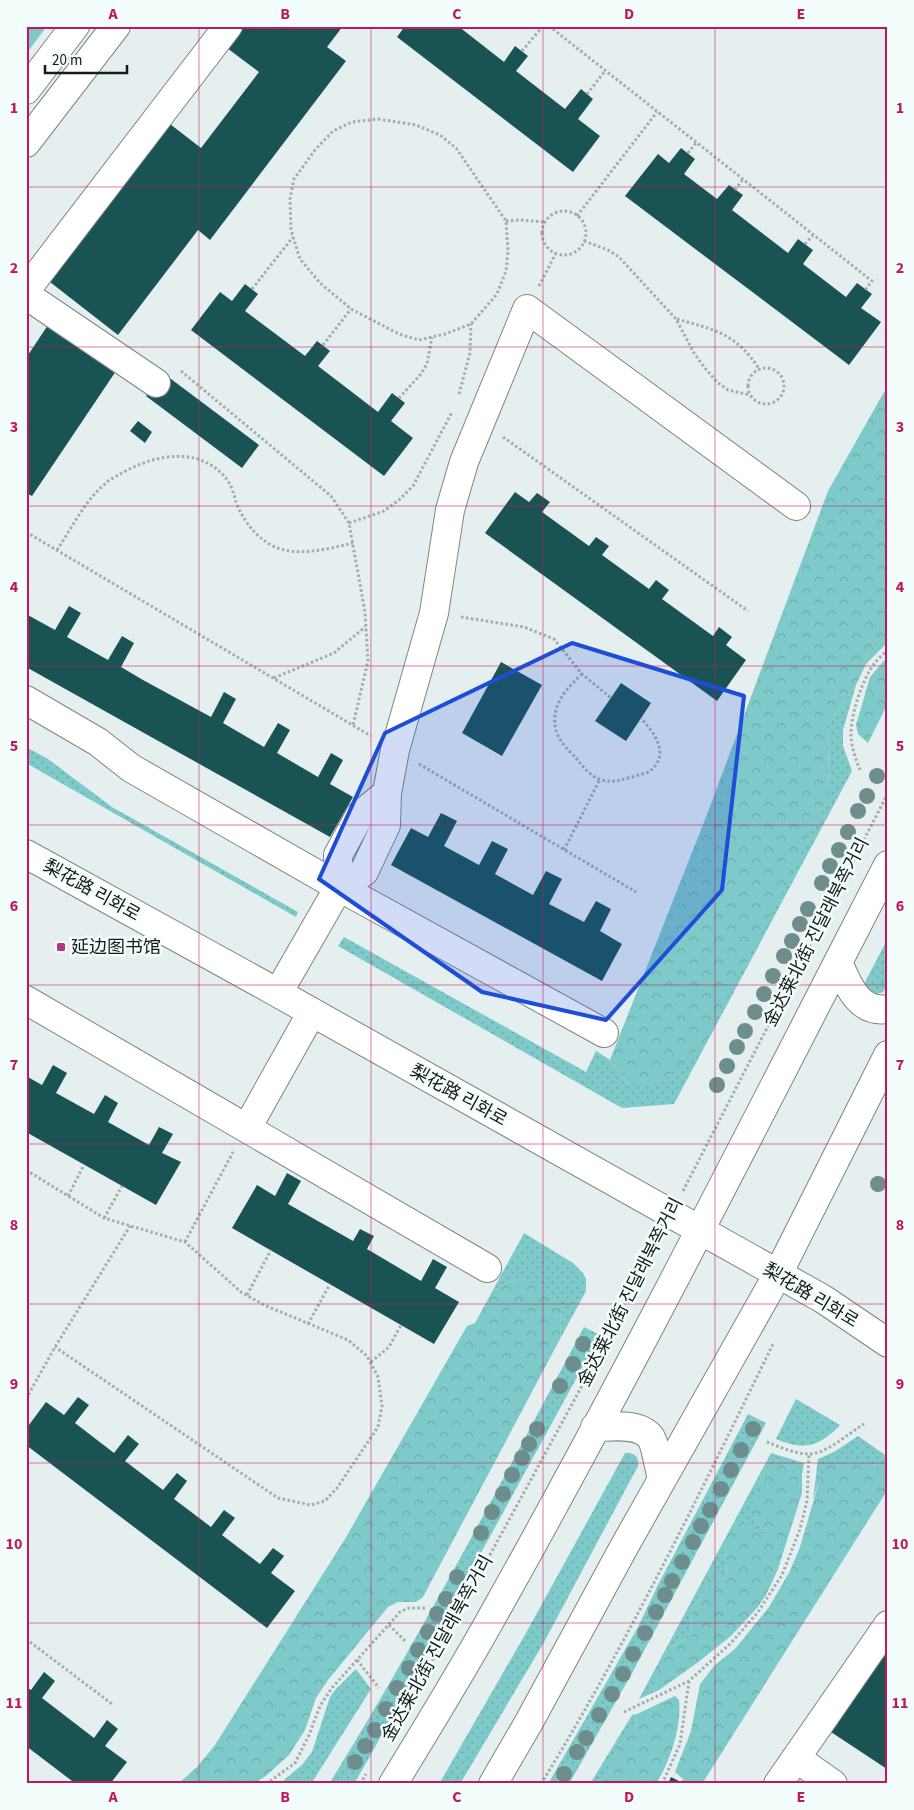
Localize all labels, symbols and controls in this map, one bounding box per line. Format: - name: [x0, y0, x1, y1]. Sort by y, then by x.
- text: A: [107, 3, 118, 25]
- text: B: [280, 3, 290, 25]
- text: C: [452, 3, 462, 25]
- text: D: [624, 3, 634, 25]
- text: E: [797, 3, 805, 25]
- scale bar: [45, 42, 128, 74]
- text: 20 m: [52, 50, 82, 71]
- text: 1: [10, 97, 18, 119]
- text: 1: [896, 97, 904, 119]
- text: 2: [10, 257, 18, 279]
- text: 2: [896, 257, 904, 279]
- text: 3: [10, 416, 18, 438]
- text: 3: [896, 416, 904, 438]
- text: 4: [10, 576, 19, 598]
- text: 4: [896, 576, 905, 598]
- text: 5: [10, 735, 18, 757]
- text: 5: [896, 735, 904, 757]
- street label: 金达莱北街 진달래북쪽거리: [758, 833, 875, 1031]
- street label: 梨花路 리화로: [39, 853, 145, 927]
- text: 6: [10, 895, 18, 917]
- text: 6: [896, 895, 904, 917]
- place label: 延边图书馆: [71, 935, 161, 960]
- marker: 延边图书馆: [55, 941, 67, 953]
- text: 7: [10, 1054, 18, 1076]
- text: 7: [896, 1054, 904, 1076]
- street label: 梨花路 리화로: [406, 1058, 512, 1132]
- street label: 金达莱北街 진달래북쪽거리: [572, 1193, 689, 1391]
- text: 8: [10, 1214, 18, 1236]
- text: 8: [896, 1214, 904, 1236]
- street label: 梨花路 리화로: [758, 1257, 863, 1334]
- text: 9: [10, 1373, 18, 1395]
- text: 9: [896, 1373, 904, 1395]
- text: 10: [6, 1533, 22, 1555]
- text: 10: [892, 1533, 908, 1555]
- street label: 金达莱北街 진달래북쪽거리: [376, 1551, 499, 1746]
- text: 11: [6, 1692, 22, 1714]
- text: 11: [892, 1692, 908, 1714]
- text: A: [107, 1786, 118, 1808]
- text: B: [280, 1786, 290, 1808]
- text: C: [452, 1786, 462, 1808]
- text: D: [624, 1786, 634, 1808]
- text: E: [797, 1786, 805, 1808]

